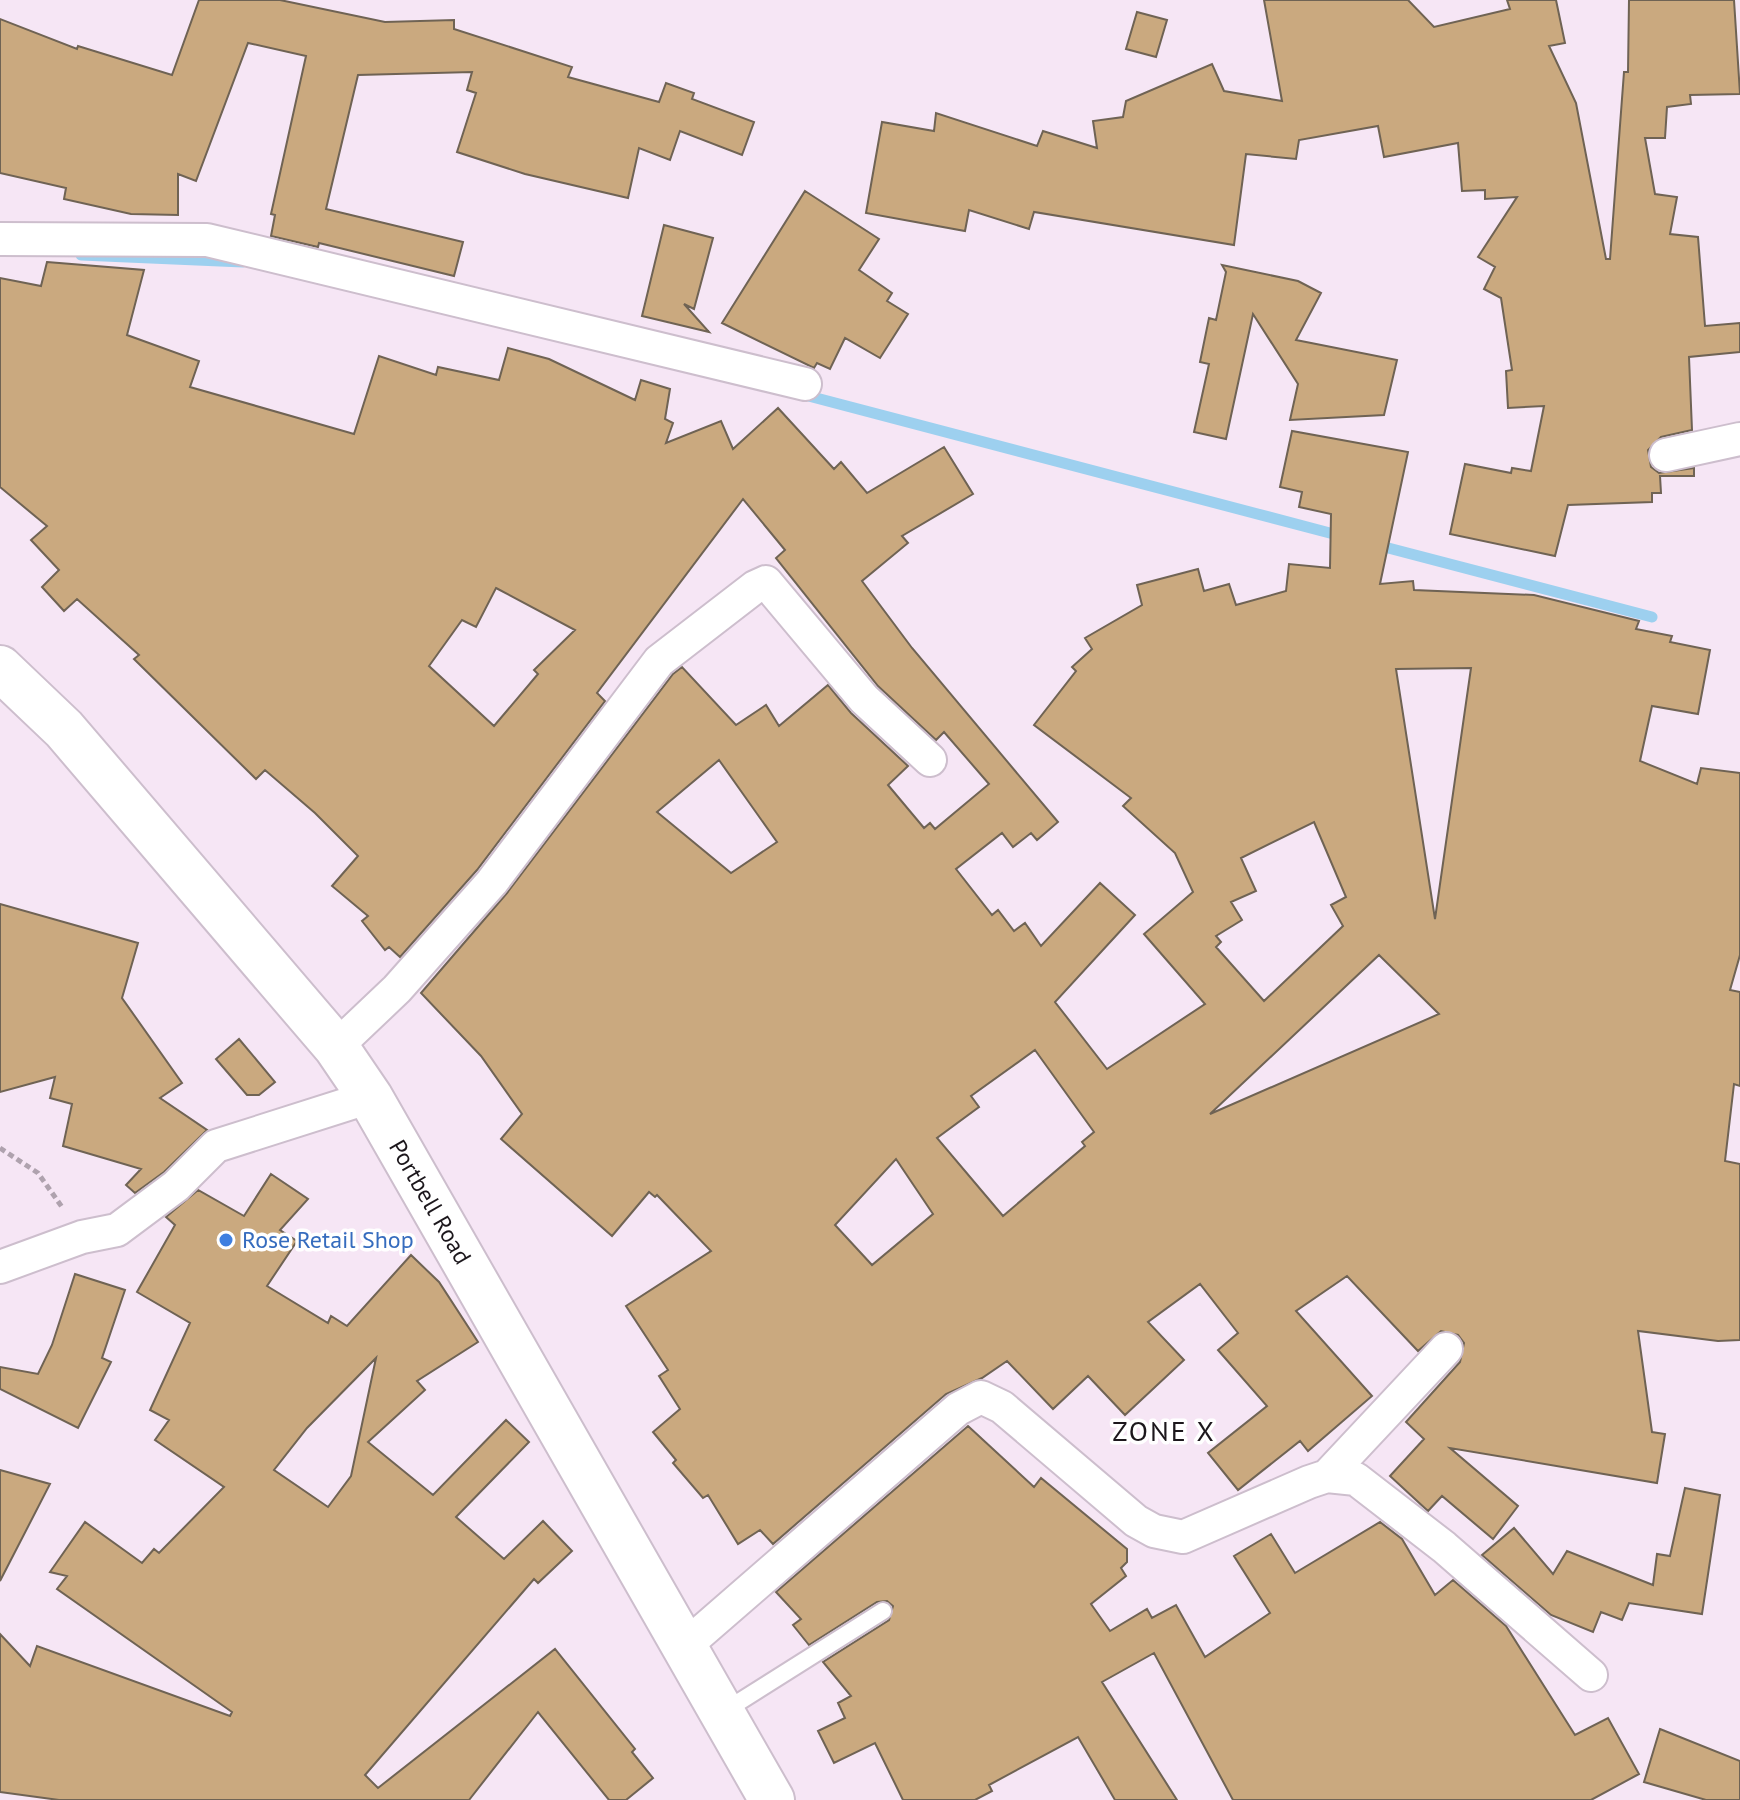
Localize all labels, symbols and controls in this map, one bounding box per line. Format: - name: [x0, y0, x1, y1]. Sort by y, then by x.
- street label: Portbell Road: [382, 1134, 479, 1270]
- place label: Rose Retail Shop: [242, 1224, 414, 1255]
- marker: Rose Retail Shop: [217, 1231, 235, 1249]
- district label: ZONE X: [1112, 1412, 1216, 1449]

